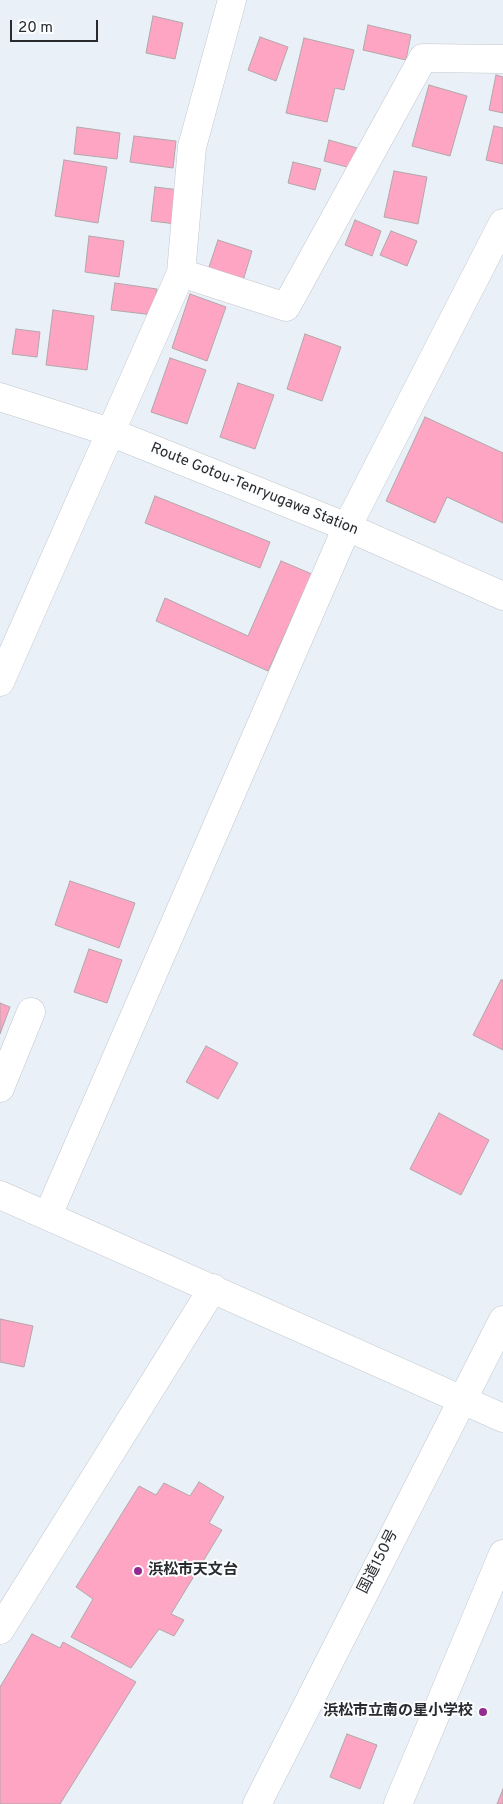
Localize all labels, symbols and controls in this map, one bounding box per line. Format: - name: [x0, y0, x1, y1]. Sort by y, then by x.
- scale bar: [12, 10, 100, 42]
- text: 20 m: [18, 19, 53, 38]
- street label: Route Gotou-Tenryugawa Station: [148, 440, 360, 540]
- street label: 国道150号: [355, 1527, 403, 1597]
- place label: 浜松市天文台: [148, 1562, 238, 1580]
- marker: 浜松市天文台: [132, 1565, 144, 1577]
- place label: 浜松市立南の星小学校: [323, 1703, 473, 1721]
- marker: 浜松市立南の星小学校: [477, 1706, 489, 1718]

